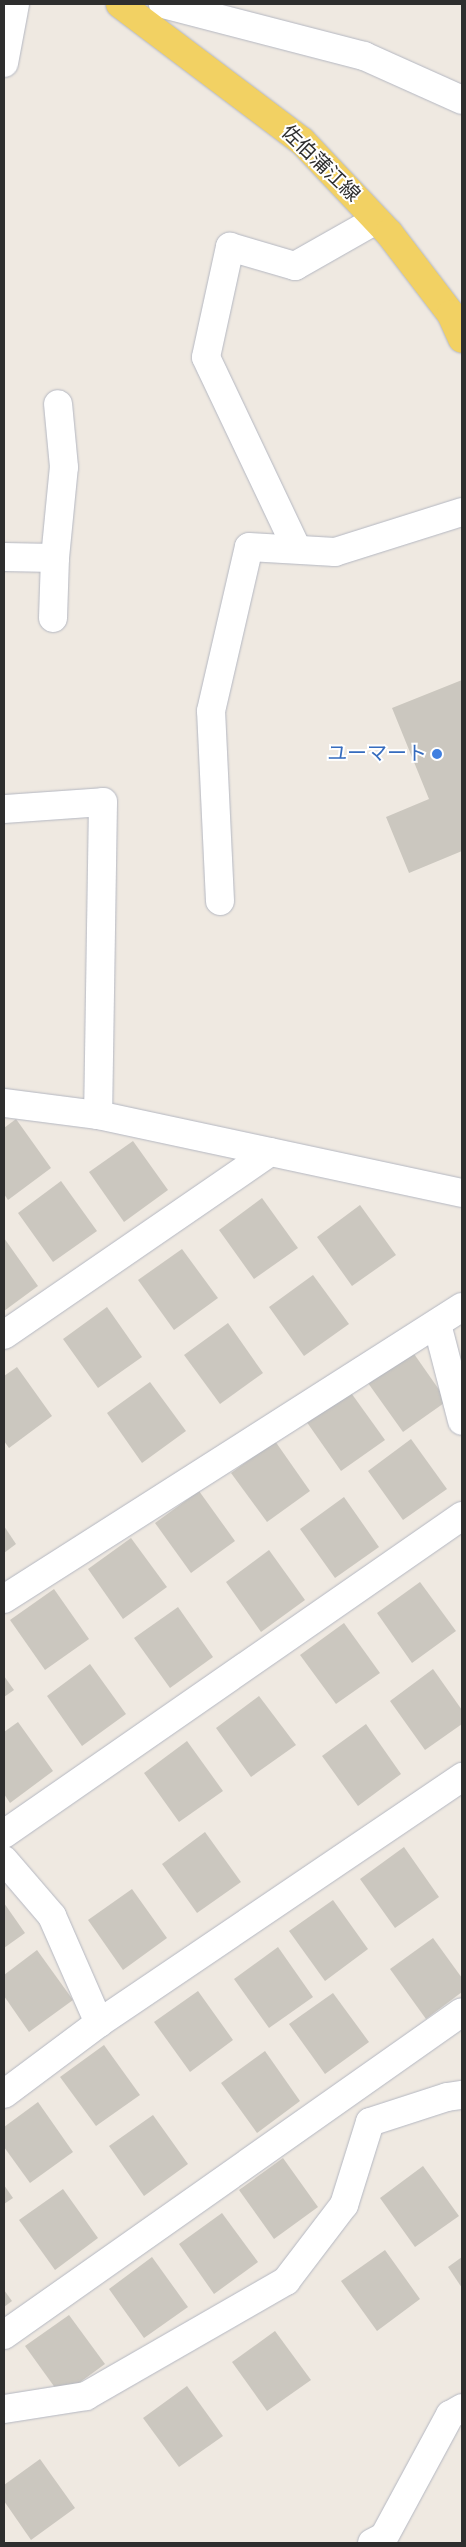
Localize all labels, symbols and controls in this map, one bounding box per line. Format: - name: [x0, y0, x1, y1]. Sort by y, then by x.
- street label: 佐伯蒲江線: [276, 121, 364, 207]
- place label: ユーマート: [327, 742, 427, 766]
- marker: ユーマート: [431, 748, 443, 760]

